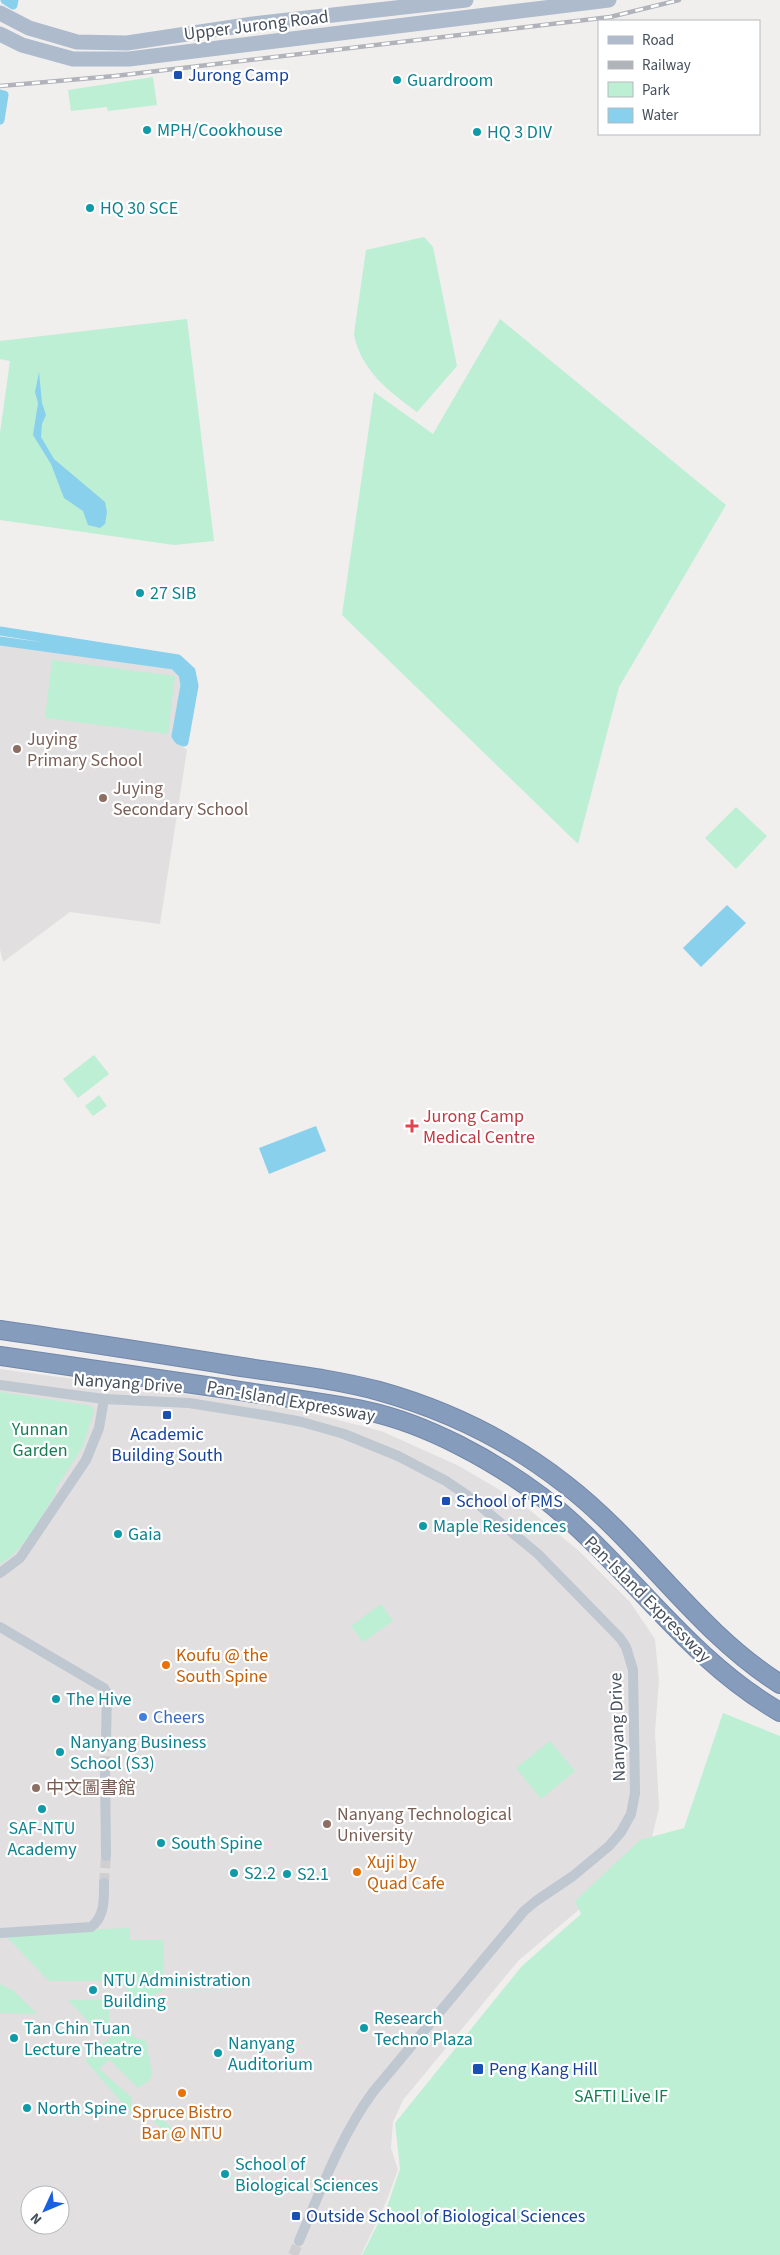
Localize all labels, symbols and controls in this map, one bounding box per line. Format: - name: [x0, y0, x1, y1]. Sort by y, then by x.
- street label: Upper Jurong Road: [182, 4, 330, 47]
- legend: [598, 20, 760, 135]
- text: Road: [642, 30, 674, 51]
- text: Railway: [642, 55, 691, 76]
- place label: Jurong Camp: [188, 63, 289, 88]
- place label: Guardroom: [407, 68, 494, 93]
- marker: Jurong Camp: [172, 69, 184, 81]
- marker: Guardroom: [391, 74, 403, 86]
- text: Park: [642, 80, 671, 101]
- text: Water: [642, 105, 679, 126]
- place label: MPH/Cookhouse: [157, 118, 283, 143]
- place label: HQ 3 DIV: [487, 120, 553, 145]
- marker: MPH/Cookhouse: [141, 124, 153, 136]
- marker: HQ 3 DIV: [471, 126, 483, 138]
- place label: HQ 30 SCE: [100, 196, 178, 221]
- marker: HQ 30 SCE: [84, 202, 96, 214]
- place label: 27 SIB: [150, 581, 196, 606]
- marker: 27 SIB: [134, 587, 146, 599]
- place label: Juying Primary School: [27, 727, 142, 773]
- marker: Juying Primary School: [11, 743, 23, 755]
- place label: Juying Secondary School: [113, 776, 248, 822]
- marker: Juying Secondary School: [97, 792, 109, 804]
- place label: Jurong Camp Medical Centre: [423, 1104, 535, 1150]
- marker: Jurong Camp Medical Centre: [405, 1119, 419, 1133]
- street label: Nanyang Drive: [73, 1367, 183, 1400]
- street label: Pan-Island Expressway: [205, 1374, 378, 1429]
- marker: Academic Building South: [161, 1409, 173, 1421]
- park label: Yunnan Garden: [11, 1417, 68, 1463]
- place label: Academic Building South: [111, 1422, 223, 1468]
- place label: School of PMS: [456, 1489, 563, 1514]
- marker: School of PMS: [440, 1495, 452, 1507]
- place label: Maple Residences: [433, 1514, 566, 1539]
- marker: Maple Residences: [417, 1520, 429, 1532]
- place label: Gaia: [128, 1522, 162, 1547]
- marker: Gaia: [112, 1528, 124, 1540]
- street label: Pan-Island Expressway: [578, 1530, 717, 1669]
- place label: Koufu @ the South Spine: [176, 1643, 268, 1689]
- marker: Koufu @ the South Spine: [160, 1659, 172, 1671]
- street label: Nanyang Drive: [603, 1672, 632, 1782]
- place label: The Hive: [66, 1687, 131, 1712]
- marker: The Hive: [50, 1693, 62, 1705]
- place label: Cheers: [153, 1705, 205, 1730]
- marker: Cheers: [137, 1711, 149, 1723]
- place label: Nanyang Business School (S3): [70, 1730, 206, 1776]
- marker: Nanyang Business School (S3): [54, 1746, 66, 1758]
- place label: 中文圖書館: [46, 1776, 136, 1801]
- marker: 中文圖書館: [30, 1782, 42, 1794]
- place label: Nanyang Technological University: [337, 1802, 512, 1848]
- marker: SAF-NTU Academy: [36, 1803, 48, 1815]
- place label: SAF-NTU Academy: [7, 1816, 77, 1862]
- marker: Nanyang Technological University: [321, 1818, 333, 1830]
- place label: South Spine: [171, 1831, 263, 1856]
- marker: South Spine: [155, 1837, 167, 1849]
- place label: Xuji by Quad Cafe: [367, 1850, 445, 1896]
- place label: S2.2: [244, 1861, 276, 1886]
- place label: S2.1: [297, 1862, 329, 1887]
- marker: Xuji by Quad Cafe: [351, 1866, 363, 1878]
- marker: S2.2: [228, 1867, 240, 1879]
- marker: S2.1: [281, 1868, 293, 1880]
- place label: NTU Administration Building: [103, 1968, 251, 2014]
- marker: NTU Administration Building: [87, 1984, 99, 1996]
- place label: Research Techno Plaza: [374, 2006, 473, 2052]
- place label: Tan Chin Tuan Lecture Theatre: [24, 2016, 142, 2062]
- marker: Research Techno Plaza: [358, 2022, 370, 2034]
- place label: Nanyang Auditorium: [228, 2031, 313, 2077]
- marker: Tan Chin Tuan Lecture Theatre: [8, 2032, 20, 2044]
- marker: Nanyang Auditorium: [212, 2047, 224, 2059]
- place label: Peng Kang Hill: [489, 2057, 598, 2082]
- marker: Peng Kang Hill: [471, 2062, 485, 2076]
- park label: SAFTI Live IF: [574, 2084, 668, 2109]
- marker: Spruce Bistro Bar @ NTU: [176, 2087, 188, 2099]
- place label: North Spine: [37, 2096, 127, 2121]
- place label: Spruce Bistro Bar @ NTU: [132, 2100, 232, 2146]
- marker: North Spine: [21, 2102, 33, 2114]
- place label: School of Biological Sciences: [235, 2152, 378, 2198]
- marker: School of Biological Sciences: [219, 2168, 231, 2180]
- north arrow: [20, 2185, 70, 2235]
- place label: Outside School of Biological Sciences: [306, 2204, 585, 2229]
- text: N: [26, 2208, 47, 2229]
- marker: Outside School of Biological Sciences: [290, 2210, 302, 2222]

